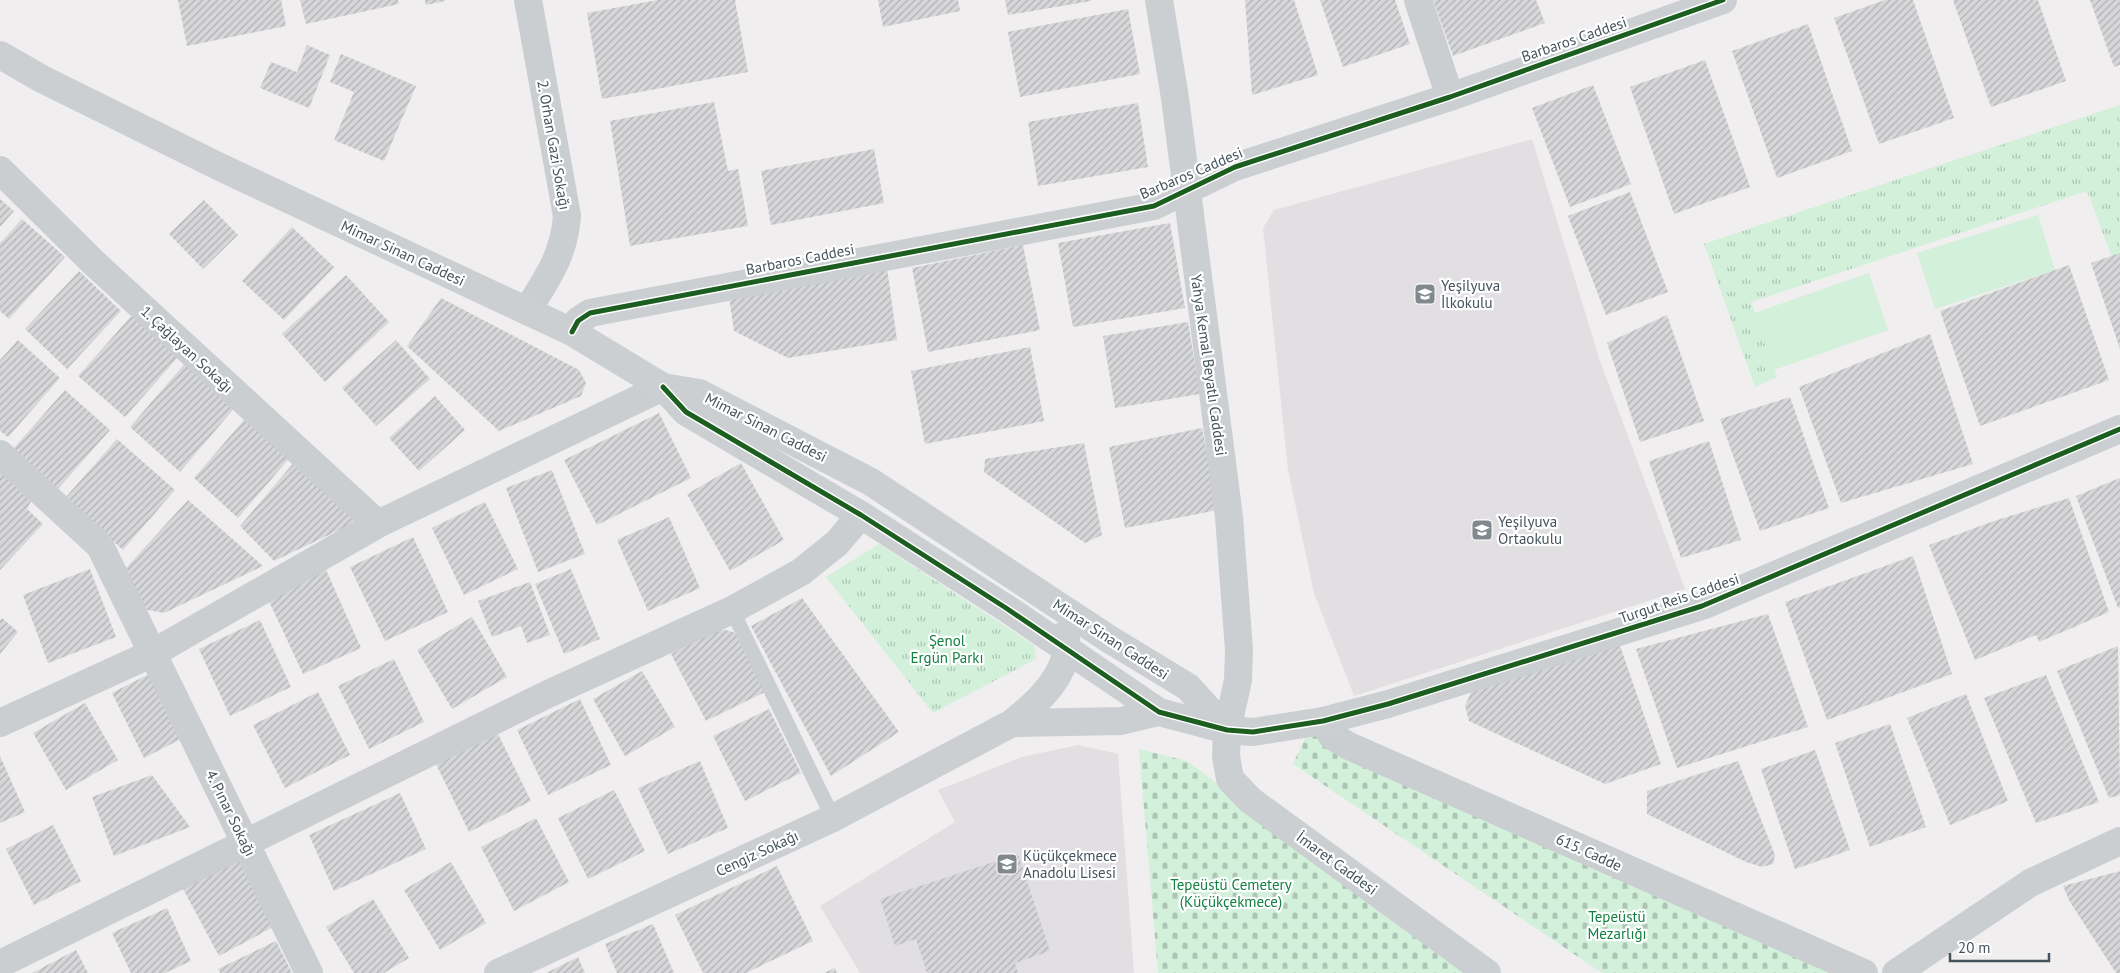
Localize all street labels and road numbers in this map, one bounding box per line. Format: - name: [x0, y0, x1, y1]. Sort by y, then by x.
- street label: Barbaros Caddesi: [1519, 12, 1629, 66]
- street label: 2. Orhan Gazi Sokağı: [533, 79, 575, 211]
- street label: Barbaros Caddesi: [1137, 143, 1245, 203]
- street label: Mimar Sinan Caddesi: [338, 216, 468, 290]
- street label: Barbaros Caddesi: [744, 239, 856, 279]
- street label: Yahya Kemal Beyatlı Caddesi: [1187, 273, 1231, 457]
- street label: 1. Çağlayan Sokağı: [137, 301, 237, 397]
- street label: Mimar Sinan Caddesi: [702, 388, 830, 466]
- street label: Turgut Reis Caddesi: [1617, 569, 1741, 627]
- street label: Mimar Sinan Caddesi: [1050, 594, 1172, 684]
- street label: 4. Pınar Sokağı: [202, 767, 260, 859]
- street label: Cengiz Sokağı: [713, 826, 801, 880]
- street label: İmaret Caddesi: [1293, 827, 1381, 899]
- street label: 615. Cadde: [1553, 829, 1625, 875]

